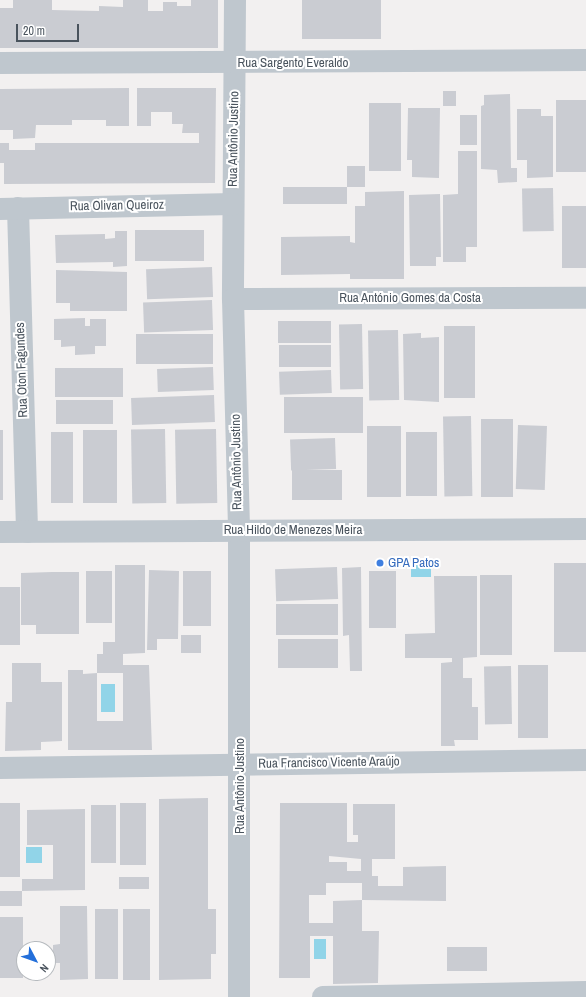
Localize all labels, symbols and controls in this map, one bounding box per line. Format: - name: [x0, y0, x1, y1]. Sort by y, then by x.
- scale bar: [18, 16, 81, 42]
- text: 20 m: [23, 23, 45, 39]
- street label: Rua Sargento Everaldo: [238, 55, 348, 71]
- street label: Rua Antônio Justino: [225, 91, 243, 187]
- street label: Rua Olivan Queiroz: [70, 197, 164, 215]
- street label: Rua António Gomes da Costa: [339, 290, 481, 306]
- street label: Rua Oton Fagundes: [13, 322, 31, 418]
- street label: Rua Antônio Justino: [228, 414, 246, 510]
- street label: Rua Hildo de Menezes Meira: [224, 522, 362, 538]
- place label: GPA Patos: [388, 555, 440, 571]
- marker: GPA Patos: [375, 558, 385, 568]
- street label: Rua Antônio Justino: [232, 738, 248, 834]
- street label: Rua Francisco Vicente Araújo: [258, 754, 400, 772]
- north arrow: [16, 941, 56, 981]
- text: N: [37, 961, 52, 975]

